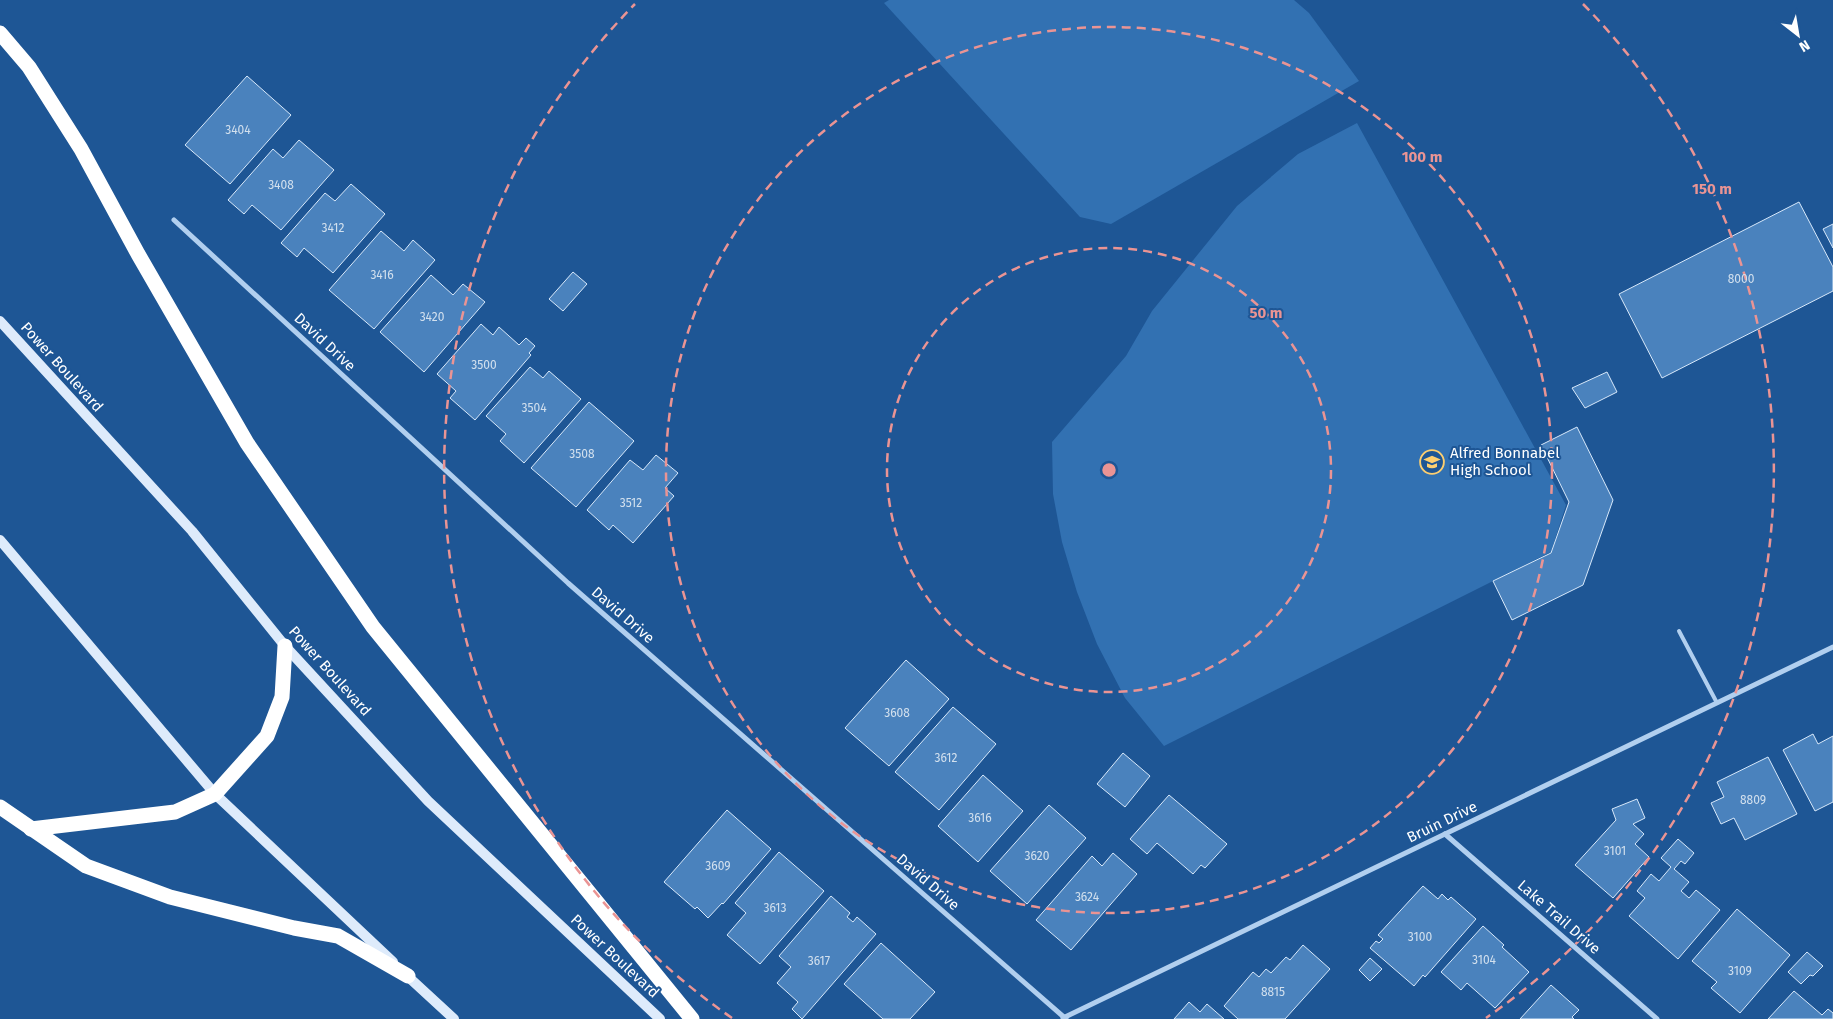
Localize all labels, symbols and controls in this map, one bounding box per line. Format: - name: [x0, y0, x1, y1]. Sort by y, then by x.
- north arrow: [1773, 10, 1823, 60]
- text: N: [1796, 36, 1813, 55]
- house number: 3404: [225, 123, 251, 137]
- text: 100 m: [1402, 148, 1442, 166]
- house number: 3408: [268, 178, 294, 192]
- text: 150 m: [1692, 180, 1732, 198]
- house number: 3412: [322, 221, 344, 235]
- house number: 3416: [370, 268, 394, 282]
- house number: 8000: [1728, 272, 1755, 286]
- text: 50 m: [1249, 304, 1283, 322]
- street label: David Drive: [291, 309, 359, 375]
- house number: 3420: [420, 310, 445, 324]
- street label: Power Boulevard: [17, 318, 107, 416]
- house number: 3500: [471, 358, 497, 372]
- house number: 3504: [521, 401, 547, 415]
- place label: Alfred Bonnabel High School: [1450, 444, 1560, 479]
- house number: 3508: [569, 447, 595, 461]
- school or university icon: Alfred Bonnabel High School: [1419, 449, 1445, 475]
- centre of rings: [1100, 461, 1118, 479]
- house number: 3512: [620, 496, 642, 510]
- street label: David Drive: [588, 583, 658, 647]
- street label: Power Boulevard: [285, 622, 375, 720]
- house number: 3608: [884, 706, 910, 720]
- house number: 3612: [935, 751, 958, 765]
- house number: 8809: [1740, 793, 1766, 807]
- street label: Bruin Drive: [1404, 797, 1480, 847]
- house number: 3616: [968, 811, 992, 825]
- house number: 3101: [1604, 844, 1626, 858]
- house number: 3620: [1025, 849, 1050, 863]
- street label: David Drive: [893, 850, 963, 914]
- house number: 3609: [705, 859, 731, 873]
- street label: Lake Trail Drive: [1514, 876, 1604, 958]
- house number: 3624: [1075, 890, 1100, 904]
- house number: 3613: [764, 901, 786, 915]
- street label: Power Boulevard: [567, 910, 663, 1002]
- house number: 3100: [1408, 930, 1432, 944]
- house number: 3104: [1472, 953, 1497, 967]
- house number: 3617: [808, 954, 830, 968]
- house number: 3109: [1728, 964, 1752, 978]
- house number: 8815: [1261, 985, 1285, 999]

